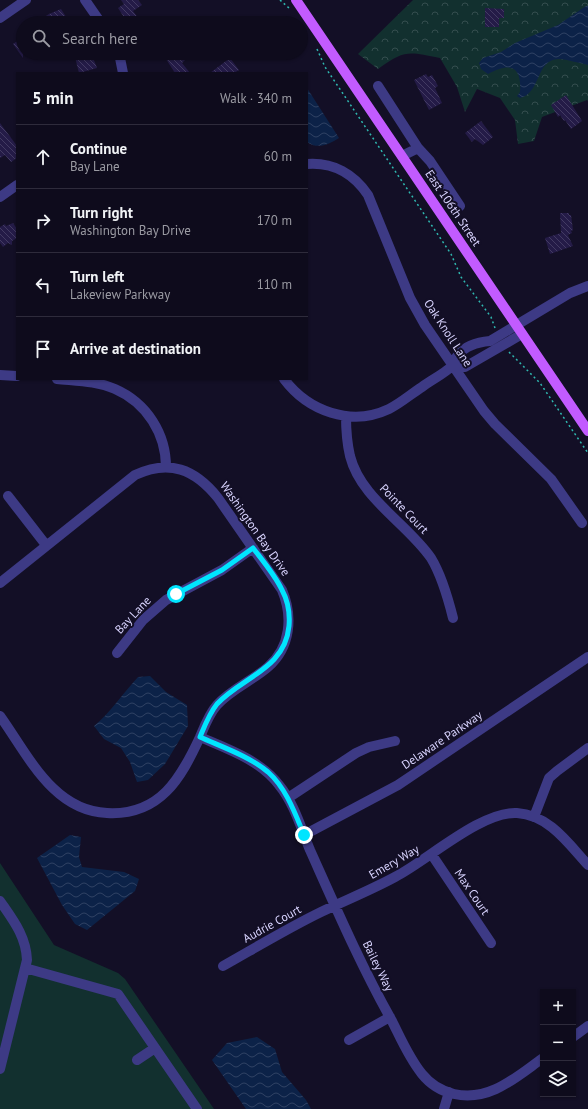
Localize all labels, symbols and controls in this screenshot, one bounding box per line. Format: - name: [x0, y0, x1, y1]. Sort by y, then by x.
- search box: [16, 16, 308, 60]
- icon: search: [30, 27, 52, 49]
- text: Search here: [62, 29, 138, 48]
- text: 5 min: [32, 87, 73, 109]
- text: Walk · 340 m: [220, 90, 292, 107]
- text: Continue: [70, 139, 127, 158]
- icon: ahead: [32, 146, 54, 168]
- text: 60 m: [264, 148, 292, 165]
- text: Bay Lane: [70, 158, 120, 175]
- street label: East 106th Street: [422, 167, 484, 249]
- text: Turn right: [70, 203, 133, 222]
- icon: right: [32, 210, 54, 232]
- text: 170 m: [257, 212, 292, 229]
- text: Washington Bay Drive: [70, 222, 191, 239]
- text: Turn left: [70, 267, 124, 286]
- icon: left: [32, 274, 54, 296]
- text: 110 m: [257, 276, 292, 293]
- text: Lakeview Parkway: [70, 286, 170, 303]
- street label: Oak Knoll Lane: [421, 296, 476, 369]
- icon: arrive: [32, 338, 54, 360]
- text: Arrive at destination: [70, 339, 201, 358]
- street label: Washington Bay Drive: [217, 479, 294, 579]
- street label: Pointe Court: [377, 481, 432, 537]
- route start: [167, 585, 185, 603]
- street label: Bay Lane: [111, 593, 154, 637]
- street label: Delaware Parkway: [399, 707, 485, 772]
- route end: [295, 826, 313, 844]
- street label: Emery Way: [366, 841, 422, 882]
- street label: Max Court: [452, 866, 493, 918]
- street label: Audrie Court: [240, 901, 304, 946]
- street label: Bailey Way: [360, 938, 397, 994]
- map controls: [540, 989, 576, 1097]
- button: +: [540, 989, 576, 1025]
- button: −: [540, 1025, 576, 1061]
- button: layers: [540, 1061, 576, 1097]

